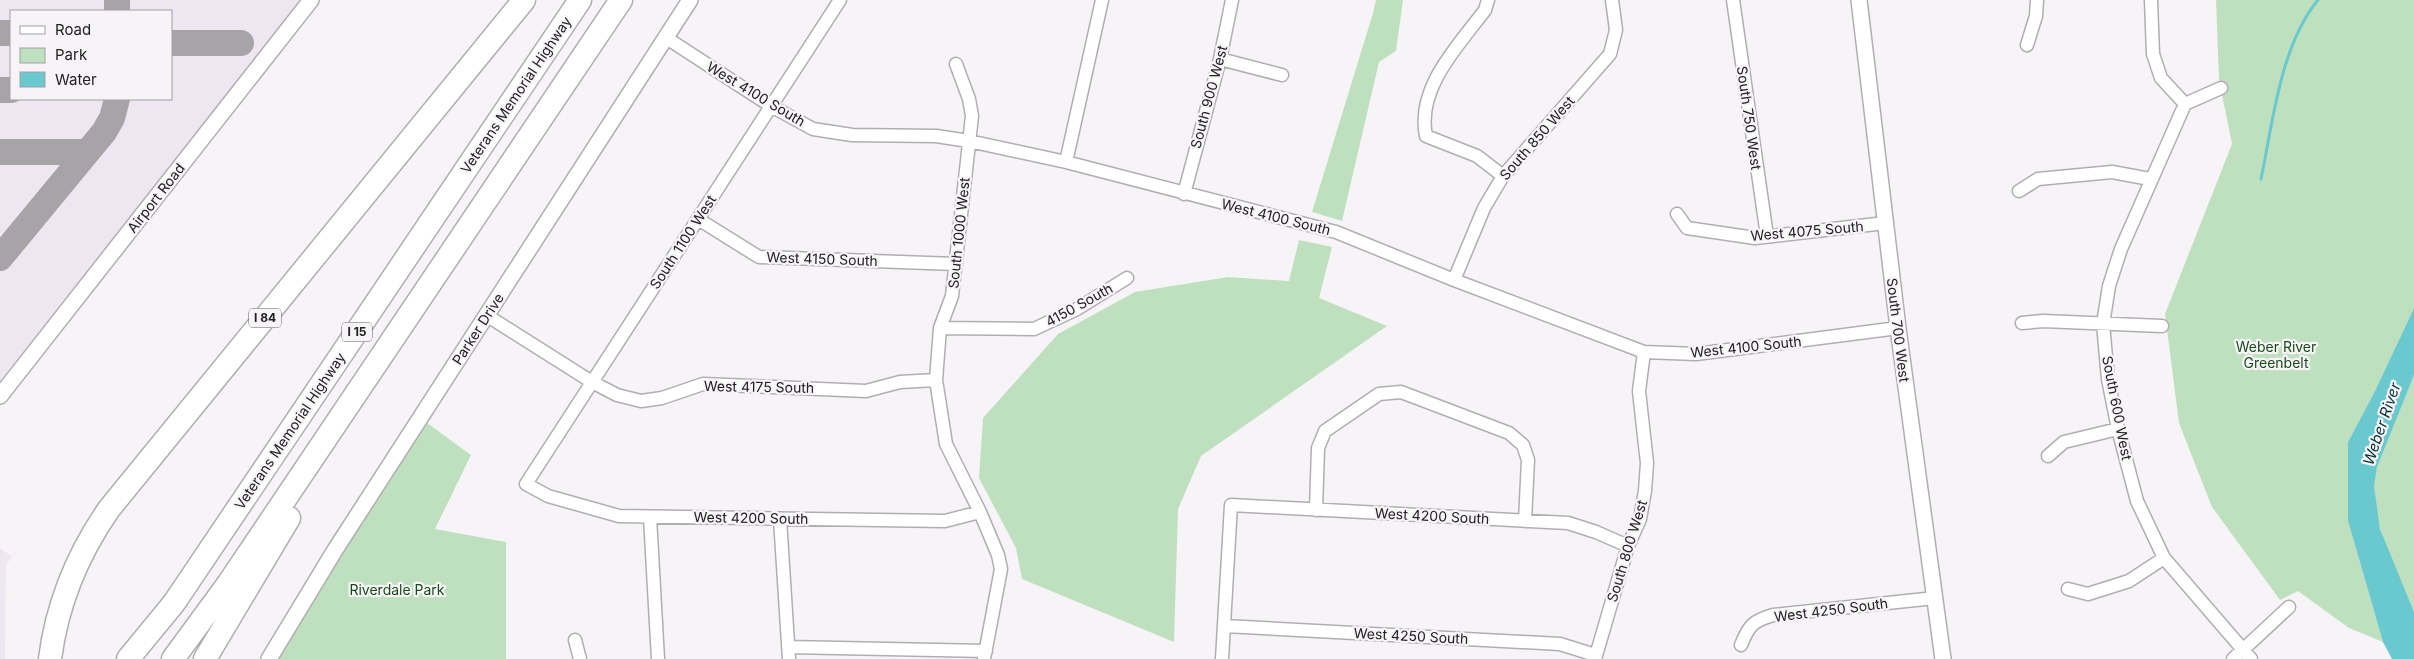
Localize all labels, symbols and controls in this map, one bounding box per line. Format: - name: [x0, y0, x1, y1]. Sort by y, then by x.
- legend: [10, 10, 172, 100]
- street label: Veterans Memorial Highway: [457, 13, 575, 176]
- text: Road: [55, 20, 91, 39]
- street label: South 900 West: [1187, 43, 1231, 150]
- text: Park: [55, 45, 88, 64]
- street label: West 4100 South: [704, 58, 809, 130]
- street label: South 750 West: [1734, 65, 1765, 171]
- text: Water: [55, 70, 97, 89]
- street label: South 850 West: [1496, 92, 1578, 183]
- street label: Airport Road: [123, 160, 188, 236]
- street label: South 1000 West: [944, 176, 973, 289]
- street label: South 1100 West: [646, 191, 720, 292]
- street label: West 4100 South: [1220, 195, 1332, 238]
- street label: West 4075 South: [1750, 217, 1864, 244]
- street label: West 4150 South: [766, 248, 878, 269]
- street label: South 700 West: [1884, 277, 1913, 383]
- street label: 4150 South: [1042, 279, 1115, 330]
- street label: Parker Drive: [448, 290, 507, 368]
- road number: I 84: [249, 308, 281, 328]
- road number: I 15: [342, 322, 372, 342]
- street label: West 4100 South: [1689, 332, 1802, 361]
- park label: Weber River Greenbelt: [2236, 338, 2316, 371]
- street label: Veterans Memorial Highway: [231, 349, 349, 512]
- street label: South 600 West: [2099, 354, 2136, 462]
- street label: West 4175 South: [704, 377, 814, 396]
- water label: Weber River: [2359, 380, 2405, 468]
- street label: South 800 West: [1603, 497, 1650, 604]
- street label: West 4200 South: [1374, 504, 1490, 527]
- street label: West 4200 South: [693, 508, 809, 527]
- park label: Riverdale Park: [349, 581, 445, 598]
- street label: West 4250 South: [1773, 594, 1889, 625]
- street label: West 4250 South: [1353, 624, 1469, 647]

